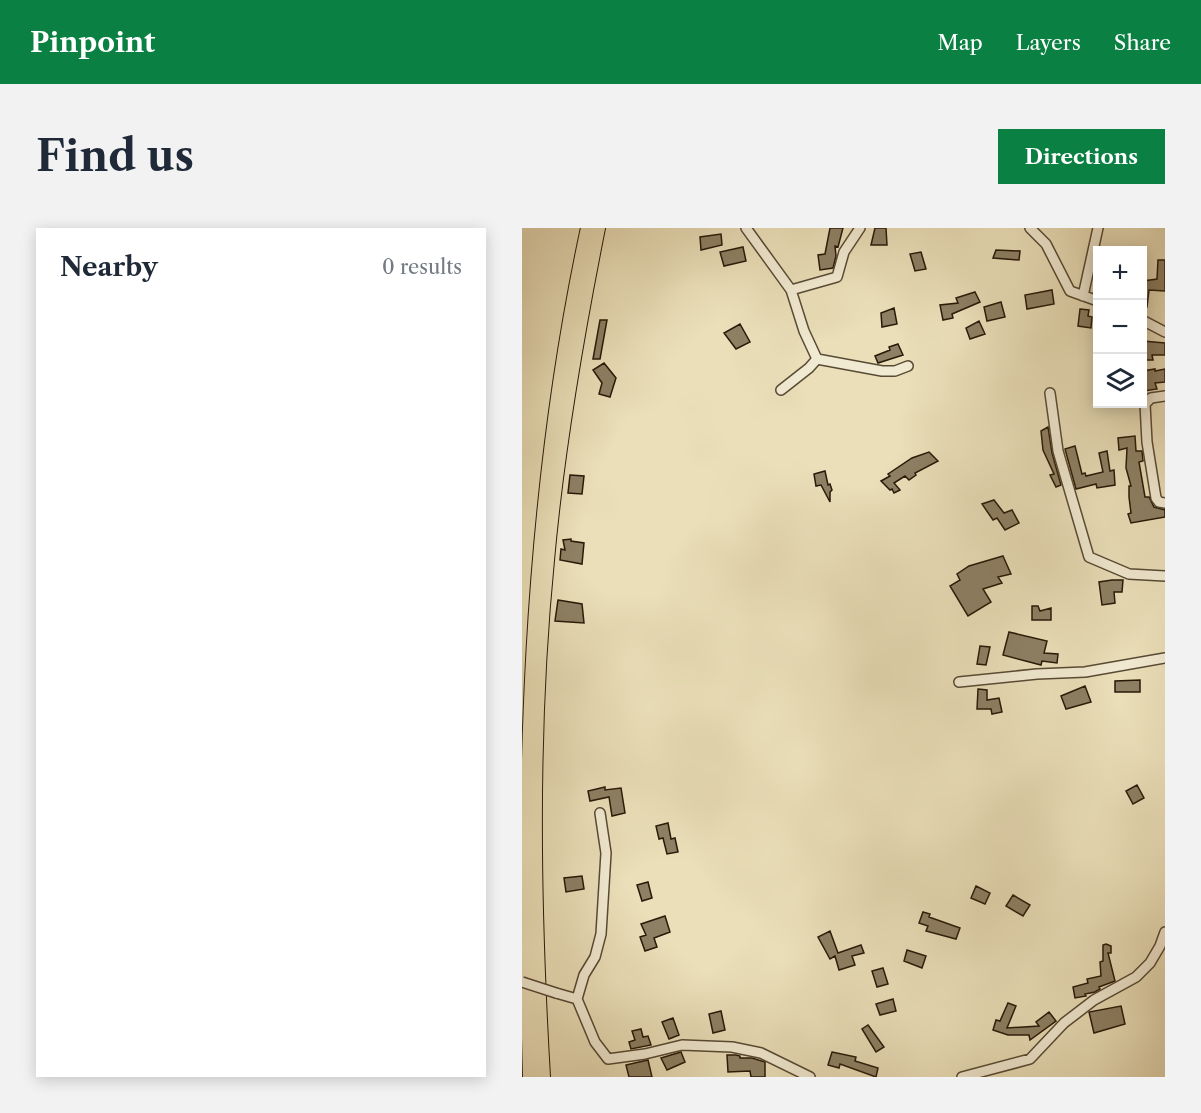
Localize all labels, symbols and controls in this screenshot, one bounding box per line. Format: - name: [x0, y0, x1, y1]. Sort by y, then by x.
- text: Pinpoint: [30, 25, 155, 59]
- text: Map: [938, 30, 983, 55]
- text: Layers: [1016, 30, 1081, 55]
- text: Share: [1114, 30, 1171, 55]
- button: Directions: [998, 129, 1165, 184]
- text: Find us: [36, 130, 194, 182]
- map controls: [1093, 246, 1147, 408]
- button: +: [1093, 246, 1147, 300]
- text: Nearby: [60, 251, 158, 283]
- text: 0 results: [382, 255, 462, 279]
- button: −: [1093, 300, 1147, 354]
- button: layers: [1093, 354, 1147, 408]

